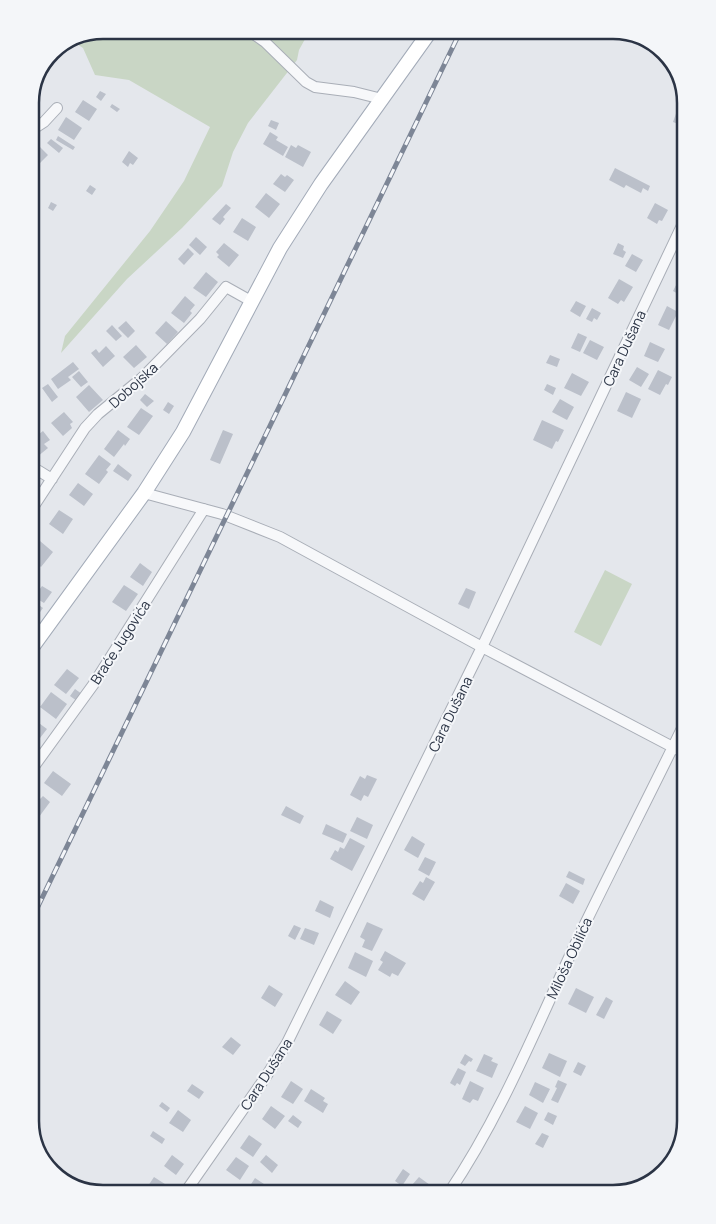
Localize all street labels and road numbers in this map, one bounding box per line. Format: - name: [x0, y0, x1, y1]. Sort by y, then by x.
- street label: Cara Dušana: [598, 307, 650, 389]
- street label: Dobojska: [104, 358, 162, 412]
- street label: Braće Jugovića: [86, 596, 154, 688]
- street label: Cara Dušana: [423, 673, 477, 755]
- street label: Miloša Obilića: [542, 914, 596, 1002]
- street label: Cara Dušana: [236, 1034, 296, 1114]

